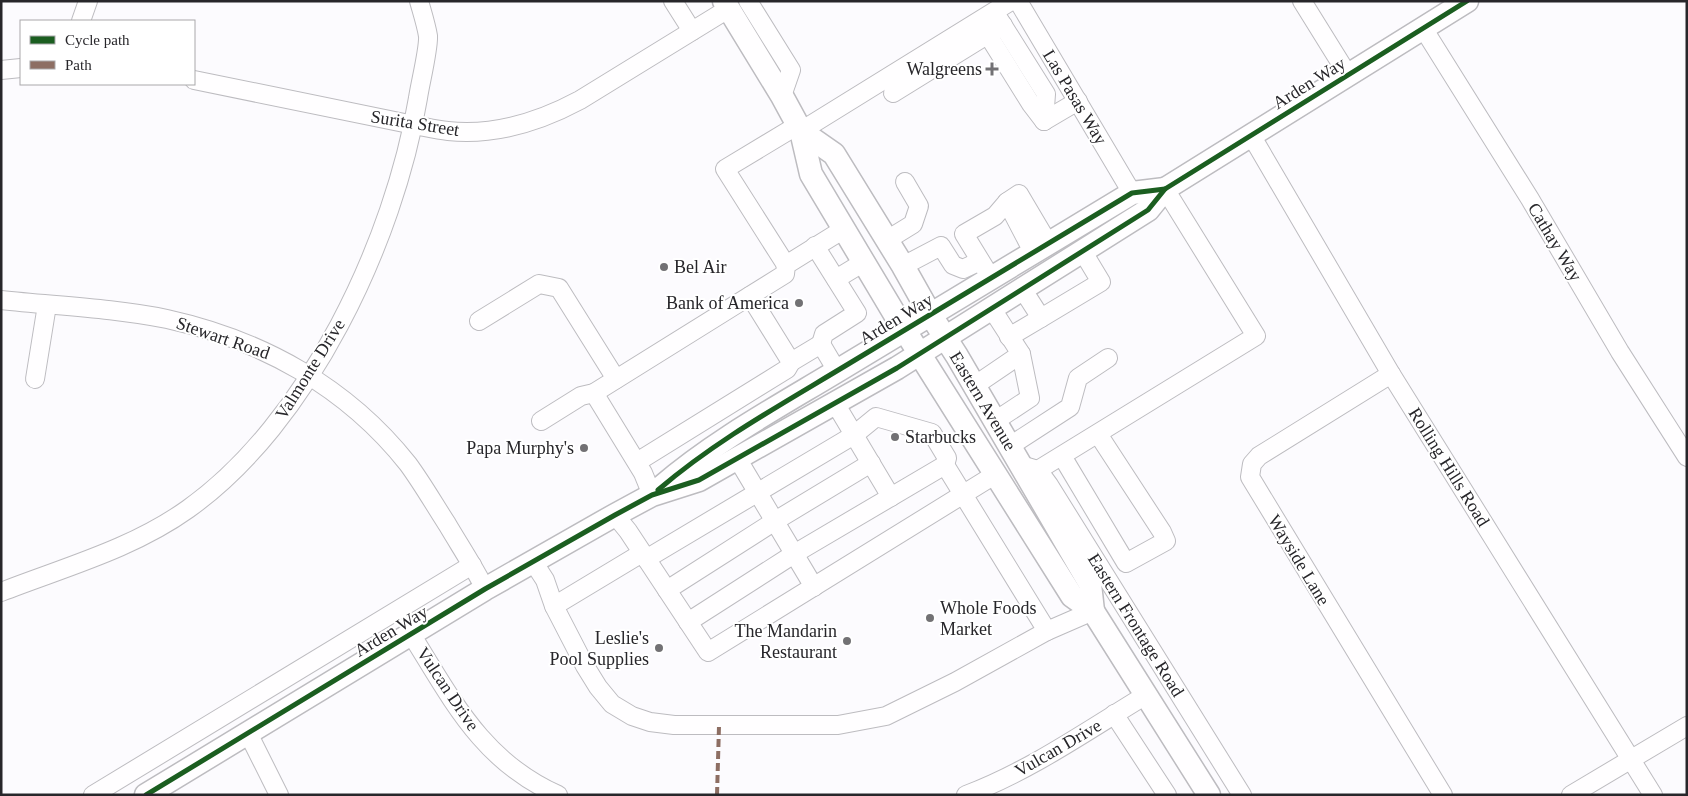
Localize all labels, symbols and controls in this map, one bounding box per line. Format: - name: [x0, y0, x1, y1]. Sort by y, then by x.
- legend: [20, 20, 195, 85]
- text: Cycle path: [65, 32, 130, 48]
- street label: Las Pasas Way: [1039, 46, 1111, 148]
- street label: Arden Way: [1269, 53, 1349, 113]
- text: Path: [65, 57, 92, 73]
- place label: Walgreens: [906, 59, 982, 79]
- marker: Walgreens: [986, 63, 998, 75]
- street label: Surita Street: [369, 106, 461, 140]
- street label: Cathay Way: [1524, 199, 1586, 285]
- place label: Bel Air: [674, 257, 727, 277]
- marker: Bel Air: [658, 261, 670, 273]
- street label: Arden Way: [856, 289, 936, 349]
- place label: Bank of America: [666, 293, 789, 313]
- marker: Bank of America: [793, 297, 805, 309]
- street label: Stewart Road: [174, 313, 272, 363]
- street label: Valmonte Drive: [271, 315, 349, 423]
- street label: Eastern Avenue: [946, 348, 1020, 454]
- street label: Rolling Hills Road: [1404, 404, 1494, 530]
- place label: Starbucks: [905, 427, 976, 447]
- marker: Starbucks: [889, 431, 901, 443]
- place label: Papa Murphy's: [466, 438, 574, 458]
- marker: Papa Murphy's: [578, 442, 590, 454]
- street label: Wayside Lane: [1264, 511, 1334, 609]
- street label: Eastern Frontage Road: [1084, 550, 1188, 700]
- place label: Whole Foods Market: [940, 598, 1037, 639]
- street label: Arden Way: [351, 601, 431, 661]
- marker: Whole Foods Market: [924, 612, 936, 624]
- place label: The Mandarin Restaurant: [735, 621, 837, 662]
- place label: Leslie's Pool Supplies: [549, 628, 649, 669]
- marker: The Mandarin Restaurant: [841, 635, 853, 647]
- marker: Leslie's Pool Supplies: [653, 642, 665, 654]
- street label: Vulcan Drive: [413, 643, 483, 735]
- street label: Vulcan Drive: [1011, 715, 1105, 781]

